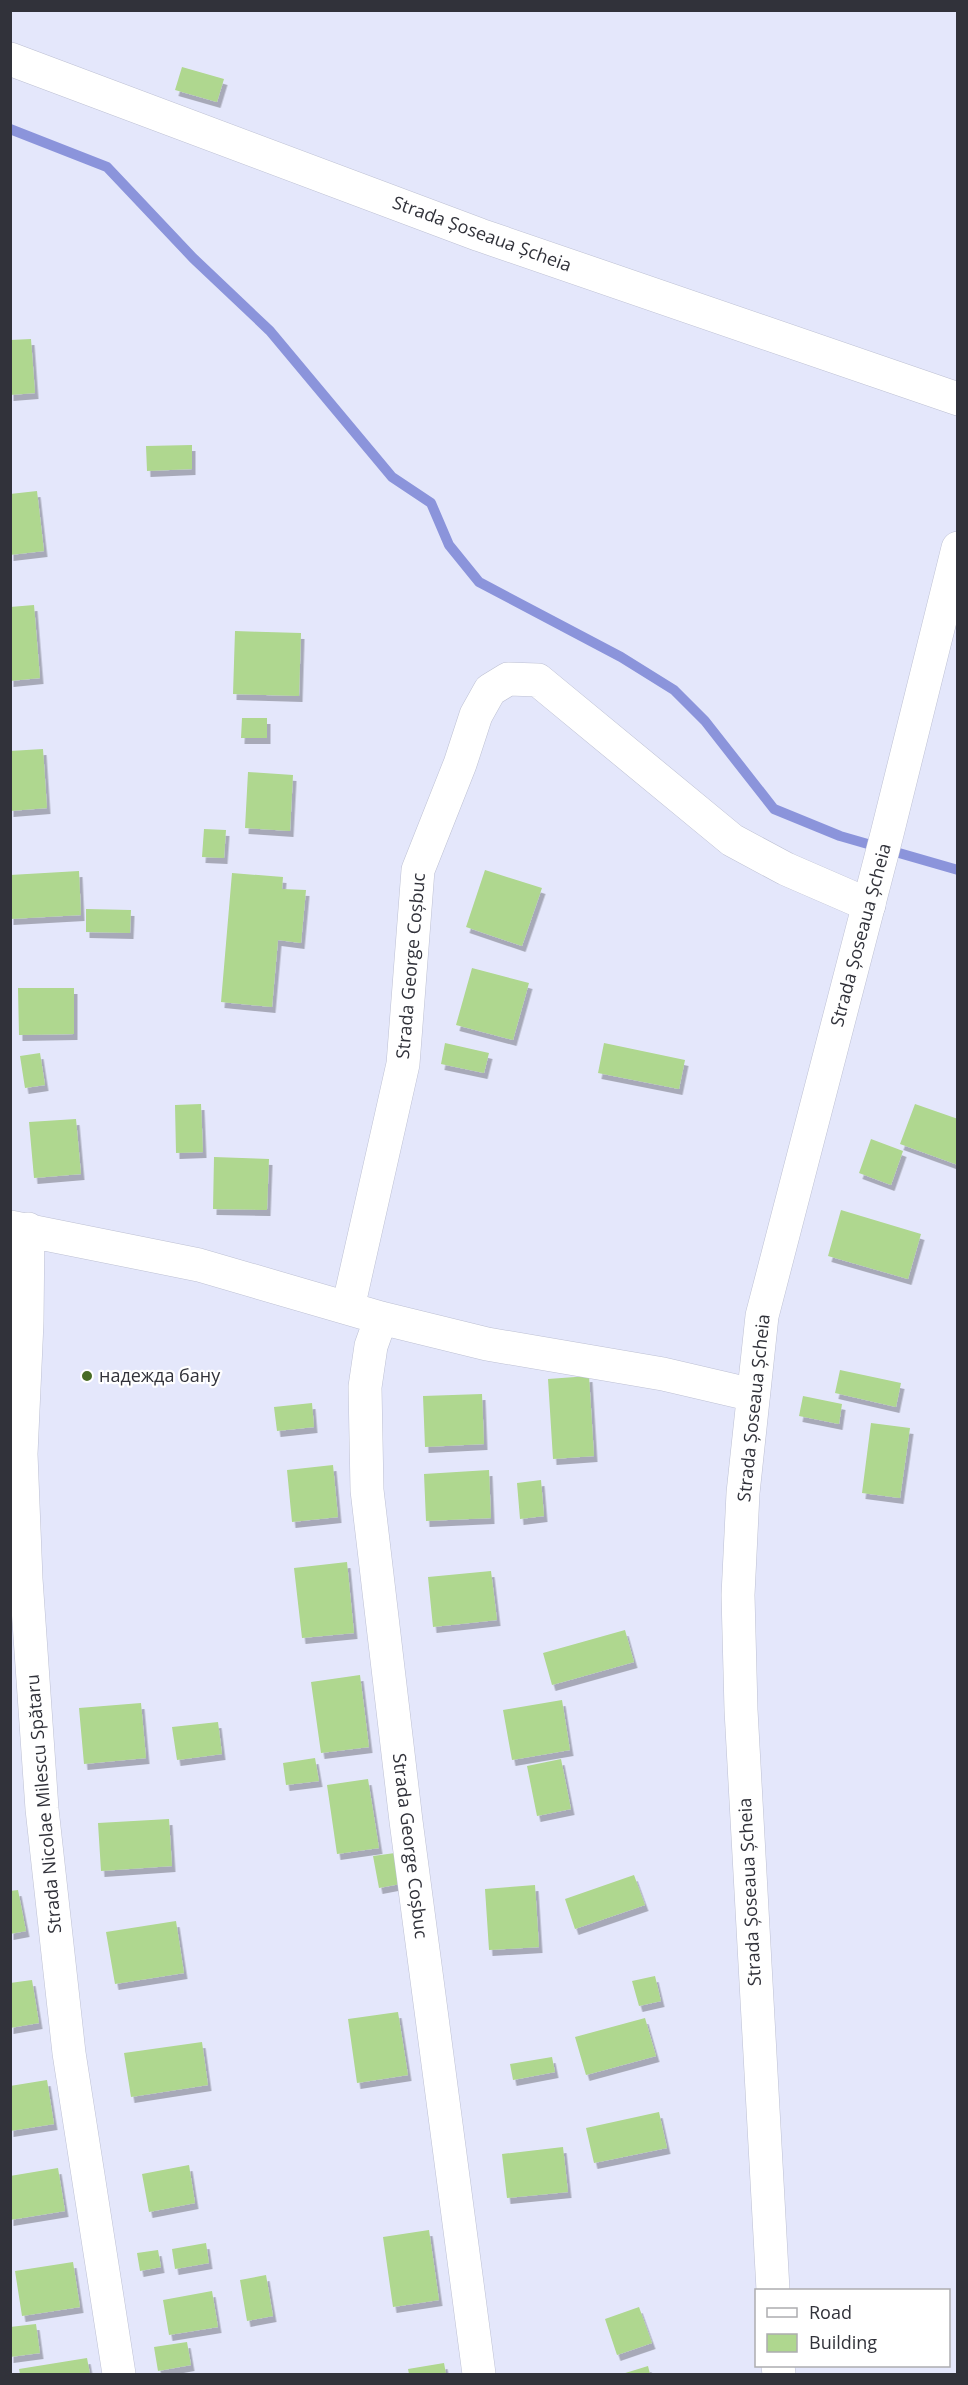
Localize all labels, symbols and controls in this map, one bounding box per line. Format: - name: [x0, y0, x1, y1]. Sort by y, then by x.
- street label: Strada Șoseaua Șcheia: [390, 190, 575, 277]
- street label: Strada Șoseaua Șcheia: [824, 841, 896, 1029]
- street label: Strada George Coșbuc: [390, 872, 430, 1060]
- street label: Strada Șoseaua Șcheia: [731, 1313, 775, 1503]
- place label: надежда бану: [99, 1363, 221, 1387]
- marker: надежда бану: [80, 1369, 94, 1383]
- street label: Strada Nicolae Milescu Spătaru: [20, 1673, 66, 1935]
- street label: Strada George Coșbuc: [388, 1752, 434, 1940]
- street label: Strada Șoseaua Șcheia: [732, 1797, 766, 1987]
- legend: [755, 2289, 950, 2367]
- text: Road: [809, 2300, 852, 2324]
- text: Building: [809, 2330, 877, 2354]

